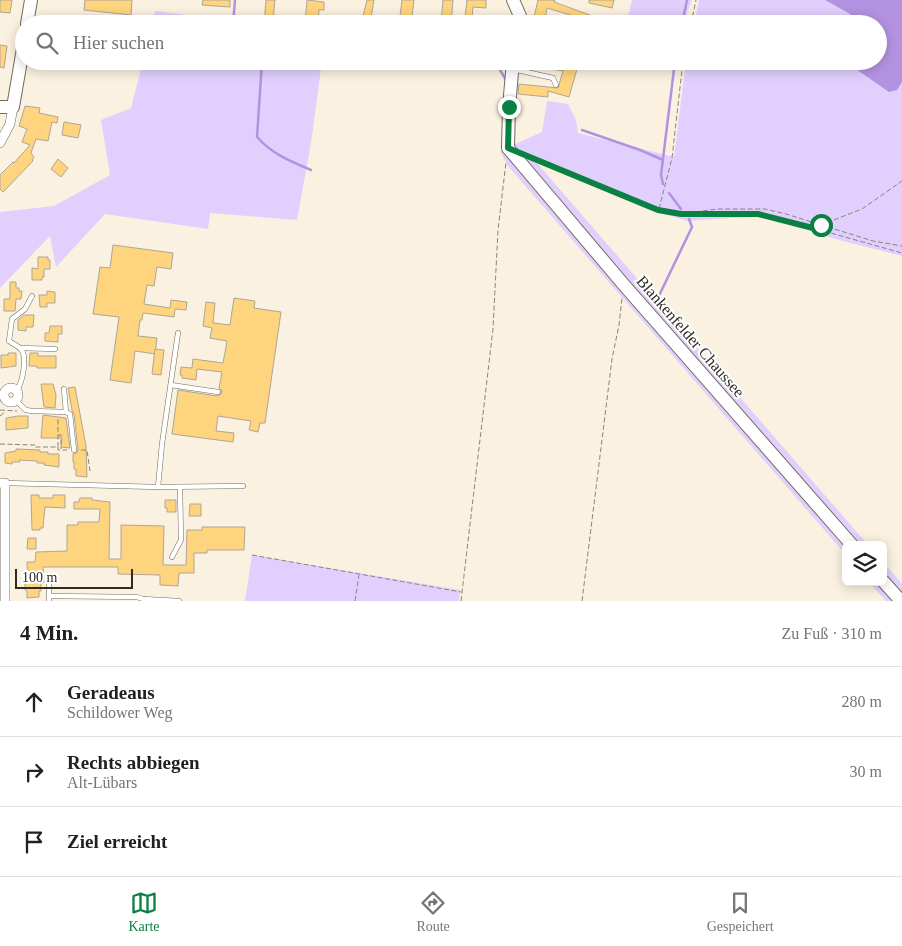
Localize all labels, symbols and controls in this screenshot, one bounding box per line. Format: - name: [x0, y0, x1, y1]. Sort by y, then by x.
- search box: [15, 15, 887, 70]
- icon: search: [33, 29, 61, 57]
- text: Hier suchen: [73, 32, 164, 53]
- route end: [498, 96, 521, 119]
- route start: [810, 214, 833, 237]
- street label: Blankenfelder Chaussee: [633, 272, 748, 400]
- map controls: [842, 541, 887, 586]
- button: layers: [842, 541, 887, 586]
- scale bar: [15, 566, 132, 589]
- text: 100 m: [22, 570, 57, 585]
- text: 4 Min.: [20, 621, 78, 645]
- text: Zu Fuß · 310 m: [782, 625, 882, 642]
- text: Geradeaus: [67, 682, 155, 703]
- icon: ahead: [20, 688, 48, 716]
- text: 280 m: [842, 693, 882, 710]
- text: Schildower Weg: [67, 704, 173, 721]
- text: Rechts abbiegen: [67, 752, 199, 773]
- icon: right: [20, 758, 48, 786]
- text: 30 m: [850, 763, 882, 780]
- text: Alt-Lübars: [67, 774, 137, 791]
- icon: arrive: [20, 828, 48, 856]
- text: Ziel erreicht: [67, 831, 167, 852]
- tab: Karte: [128, 889, 160, 935]
- tab: Route: [416, 889, 450, 935]
- tab: Gespeichert: [707, 889, 774, 935]

